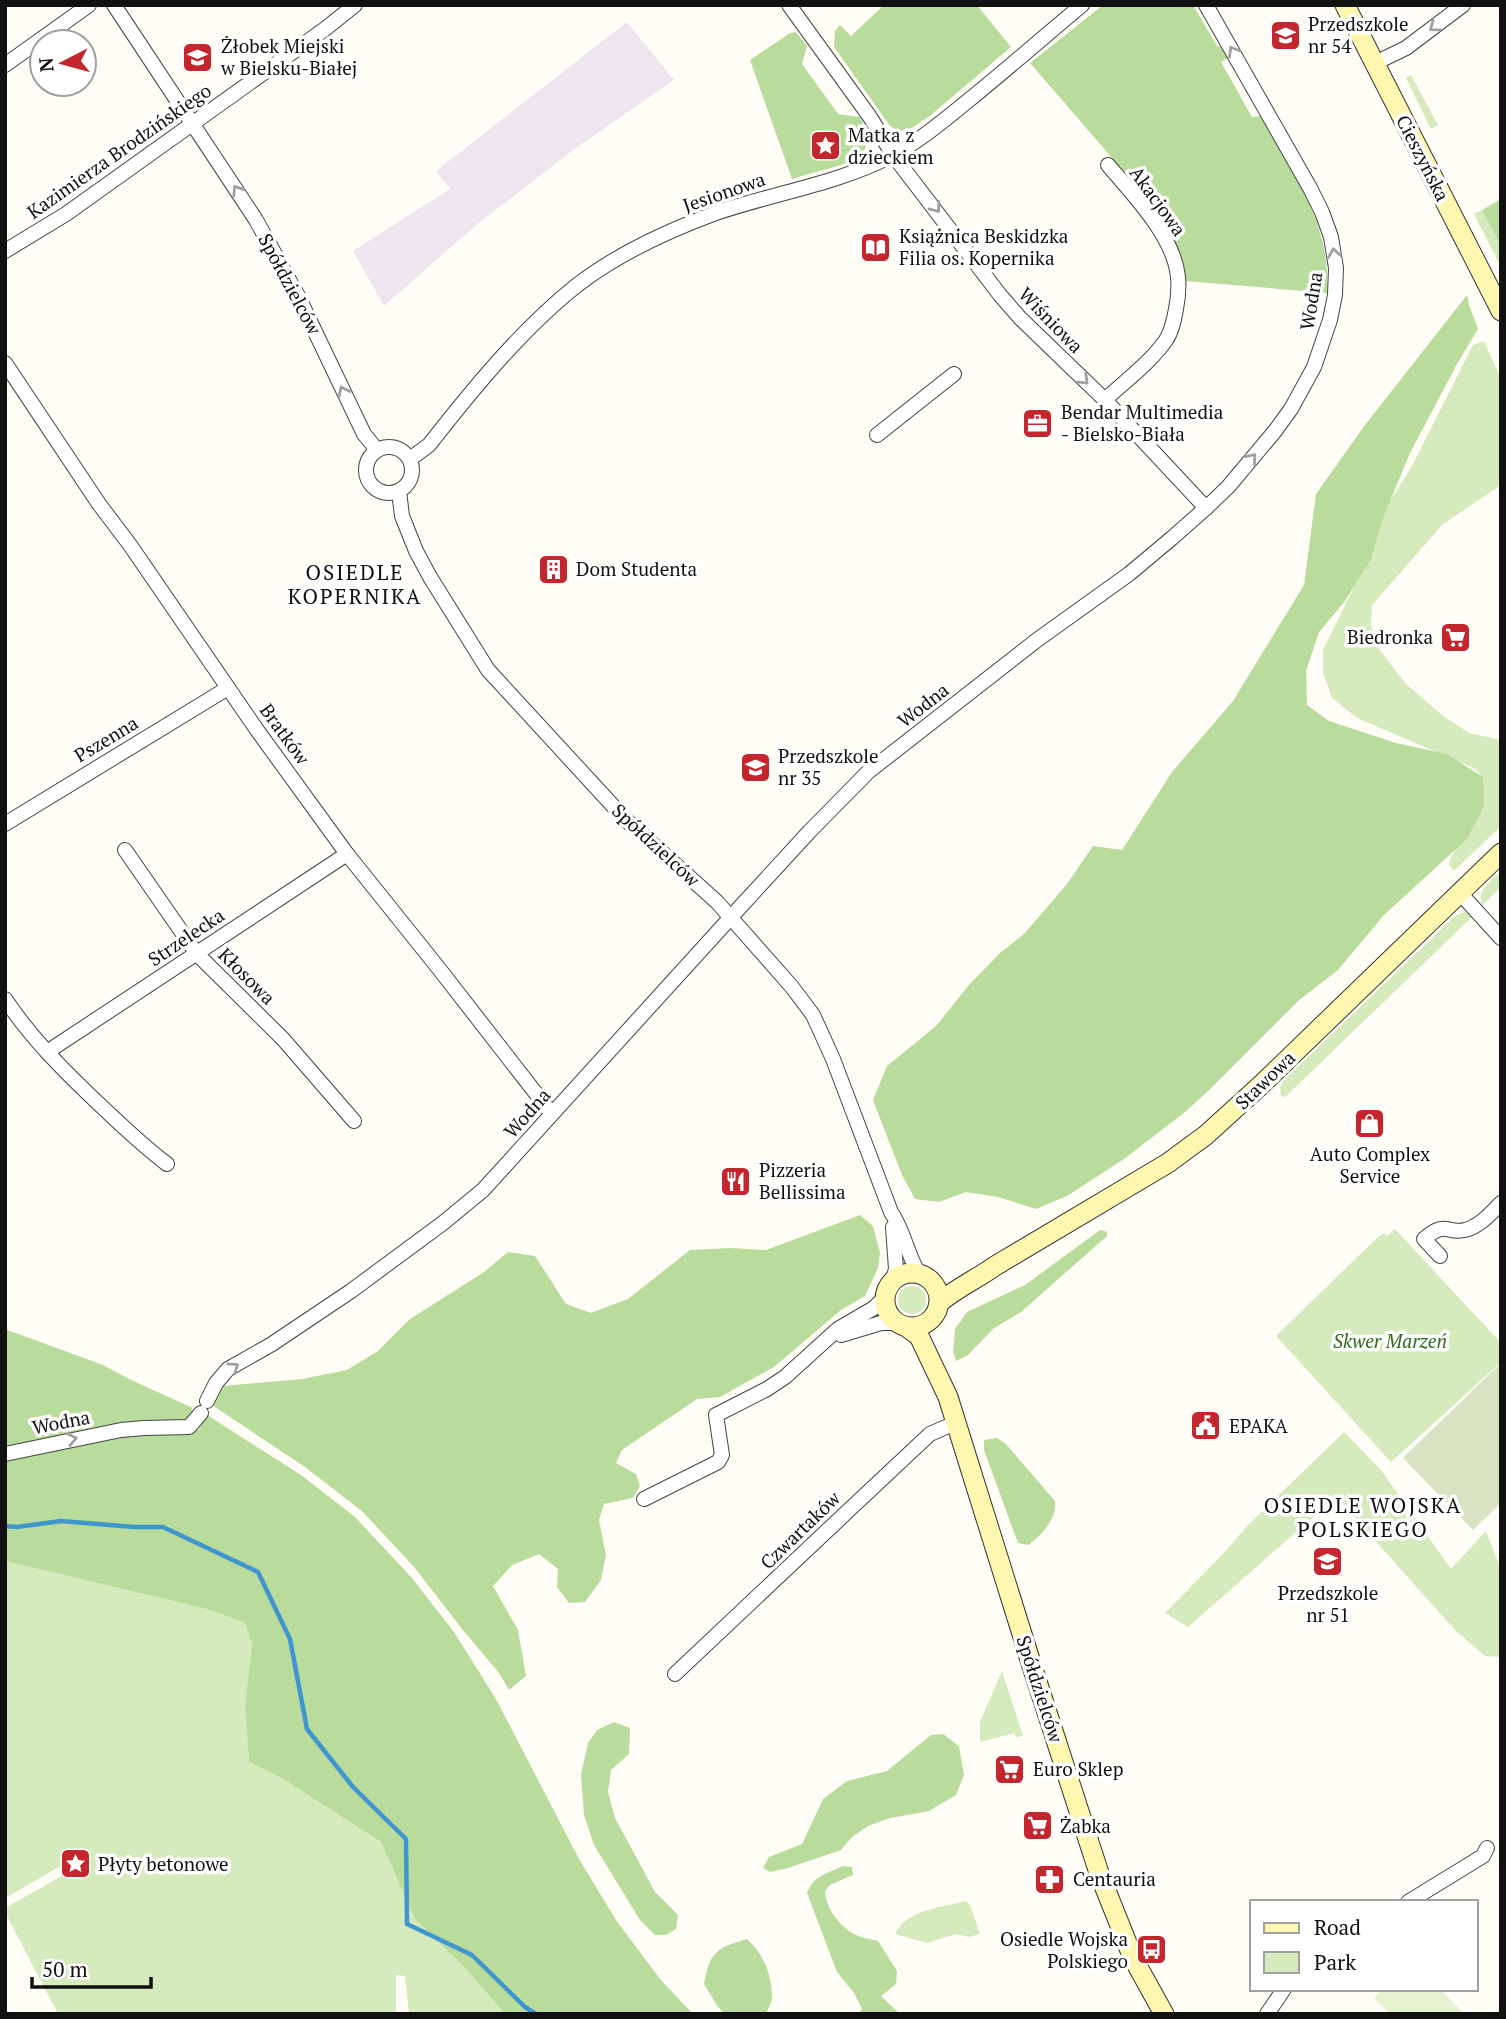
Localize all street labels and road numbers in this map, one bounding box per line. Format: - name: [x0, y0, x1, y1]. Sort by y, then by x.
- street label: Kazimierza Brodzińskiego: [22, 77, 216, 224]
- street label: Cieszyńska: [1391, 111, 1456, 205]
- street label: Akacjowa: [1125, 161, 1192, 241]
- street label: Jesionowa: [679, 166, 769, 217]
- street label: Spółdzielców: [253, 229, 328, 340]
- street label: Wodna: [1294, 270, 1327, 332]
- street label: Wiśniowa: [1014, 281, 1089, 358]
- street label: Wodna: [892, 677, 954, 732]
- street label: Bratków: [255, 698, 317, 770]
- street label: Pszenna: [69, 710, 143, 767]
- street label: Spółdzielców: [607, 798, 706, 892]
- street label: Strzelecka: [143, 902, 229, 971]
- street label: Kłosowa: [213, 942, 282, 1010]
- street label: Stawowa: [1229, 1045, 1300, 1114]
- street label: Wodna: [498, 1082, 556, 1143]
- street label: Wodna: [30, 1404, 92, 1439]
- street label: Czwartaków: [754, 1484, 846, 1574]
- street label: Spółdzielców: [1011, 1632, 1070, 1747]

